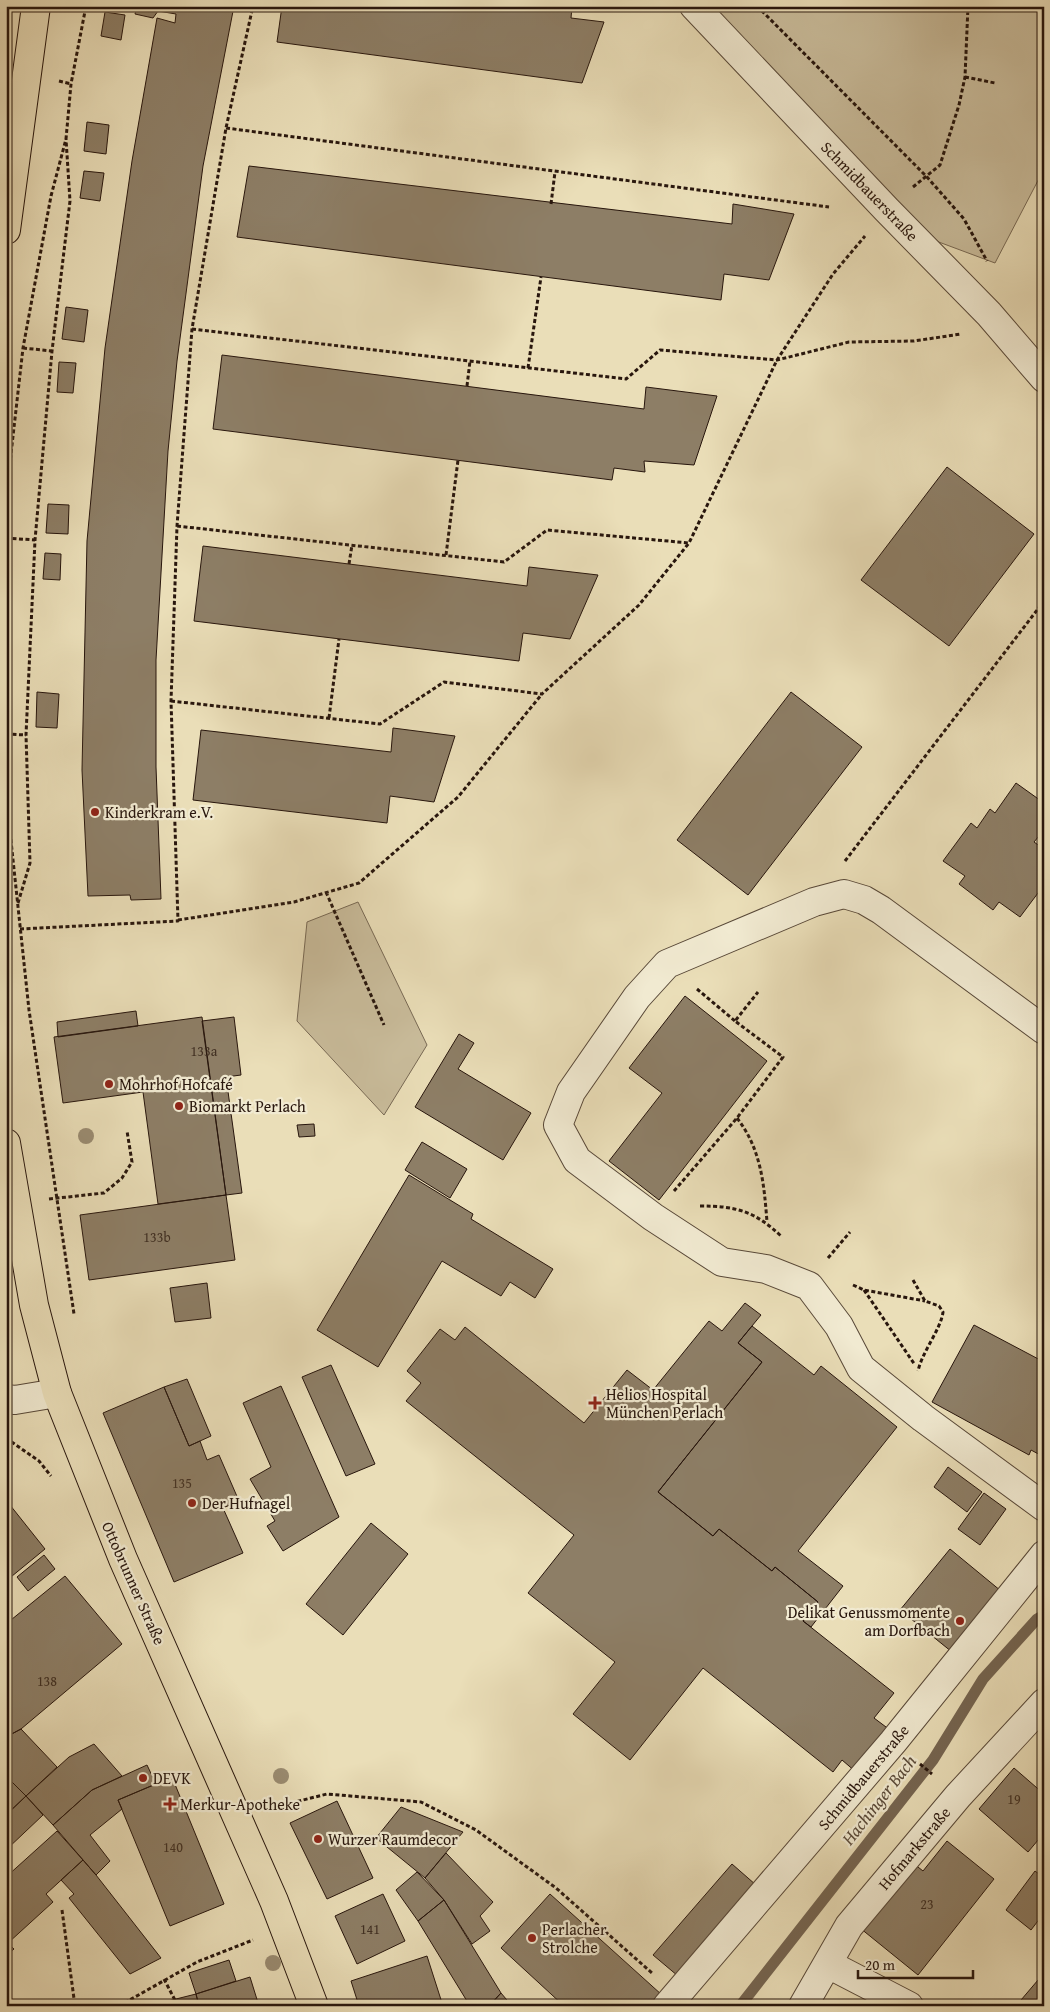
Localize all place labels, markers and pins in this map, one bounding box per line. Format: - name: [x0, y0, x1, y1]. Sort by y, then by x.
- place label: Kinderkram e.V.: [105, 800, 213, 824]
- marker: Kinderkram e.V.: [89, 806, 101, 818]
- place label: Mohrhof Hofcafé: [119, 1072, 233, 1096]
- marker: Mohrhof Hofcafé: [103, 1078, 115, 1090]
- place label: Biomarkt Perlach: [189, 1094, 306, 1118]
- marker: Biomarkt Perlach: [173, 1100, 185, 1112]
- place label: Helios Hospital München Perlach: [606, 1382, 723, 1424]
- marker: Helios Hospital München Perlach: [588, 1396, 602, 1410]
- place label: Der Hufnagel: [202, 1491, 291, 1515]
- marker: Der Hufnagel: [186, 1497, 198, 1509]
- place label: Delikat Genussmomente am Dorfbach: [788, 1600, 950, 1642]
- marker: Delikat Genussmomente am Dorfbach: [954, 1615, 966, 1627]
- place label: DEVK: [153, 1766, 191, 1790]
- marker: DEVK: [137, 1772, 149, 1784]
- place label: Merkur-Apotheke: [180, 1792, 300, 1816]
- marker: Merkur-Apotheke: [164, 1798, 176, 1810]
- place label: Wurzer Raumdecor: [328, 1827, 458, 1851]
- marker: Wurzer Raumdecor: [312, 1833, 324, 1845]
- place label: Perlacher Strolche: [542, 1917, 607, 1959]
- marker: Perlacher Strolche: [526, 1932, 538, 1944]

